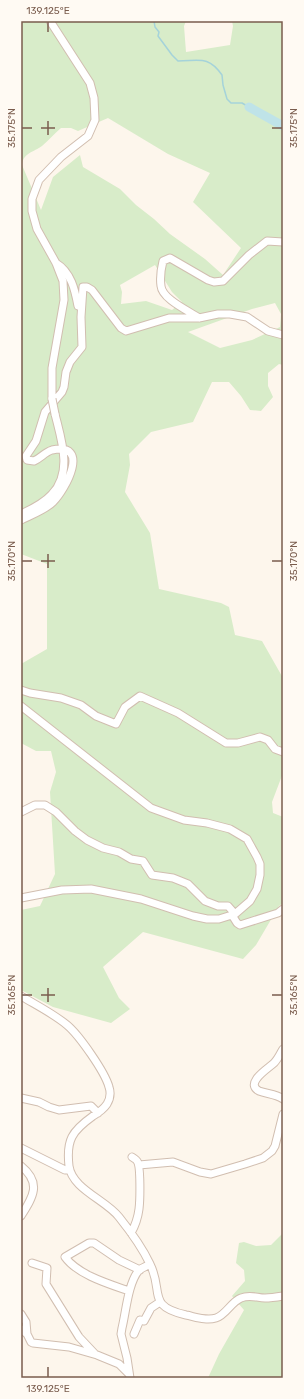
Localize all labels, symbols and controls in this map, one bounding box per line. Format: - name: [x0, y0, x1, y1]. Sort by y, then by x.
- text: 139.125°E: [26, 5, 70, 17]
- text: 35.175°N: [6, 108, 18, 148]
- text: 35.175°N: [288, 108, 300, 148]
- text: 35.170°N: [6, 541, 18, 581]
- text: 35.170°N: [288, 541, 300, 581]
- text: 35.165°N: [6, 975, 18, 1015]
- text: 35.165°N: [288, 975, 300, 1015]
- text: 139.125°E: [26, 1383, 70, 1395]

